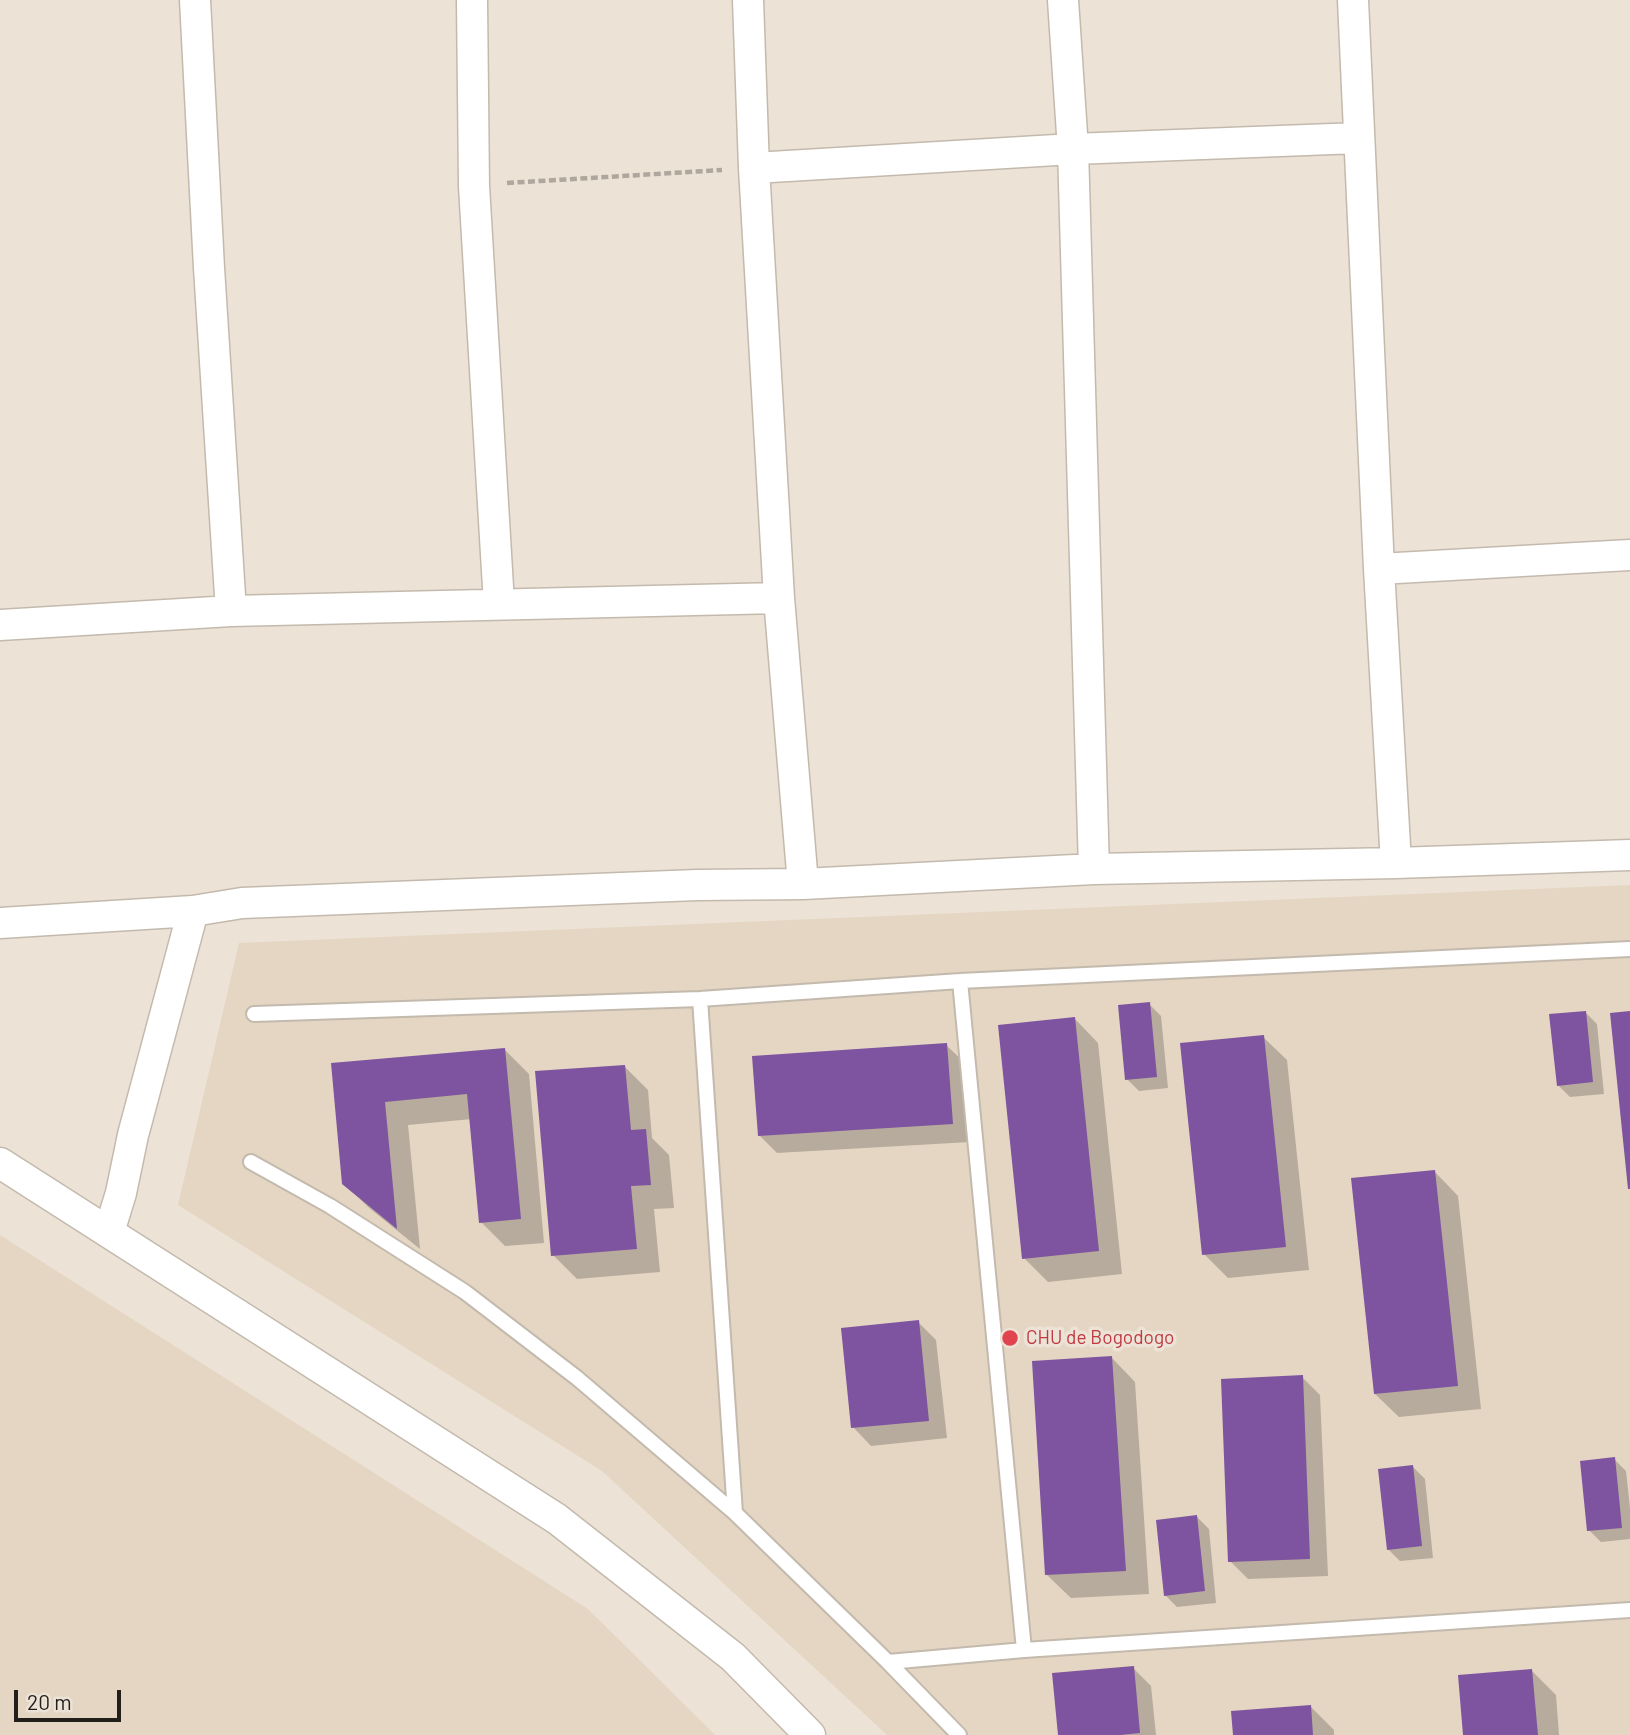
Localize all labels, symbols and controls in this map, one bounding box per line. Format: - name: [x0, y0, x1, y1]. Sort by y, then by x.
- place label: CHU de Bogodogo: [1026, 1327, 1174, 1349]
- marker: CHU de Bogodogo: [1000, 1328, 1020, 1348]
- scale bar: [18, 1676, 124, 1720]
- text: 20 m: [27, 1689, 72, 1714]

